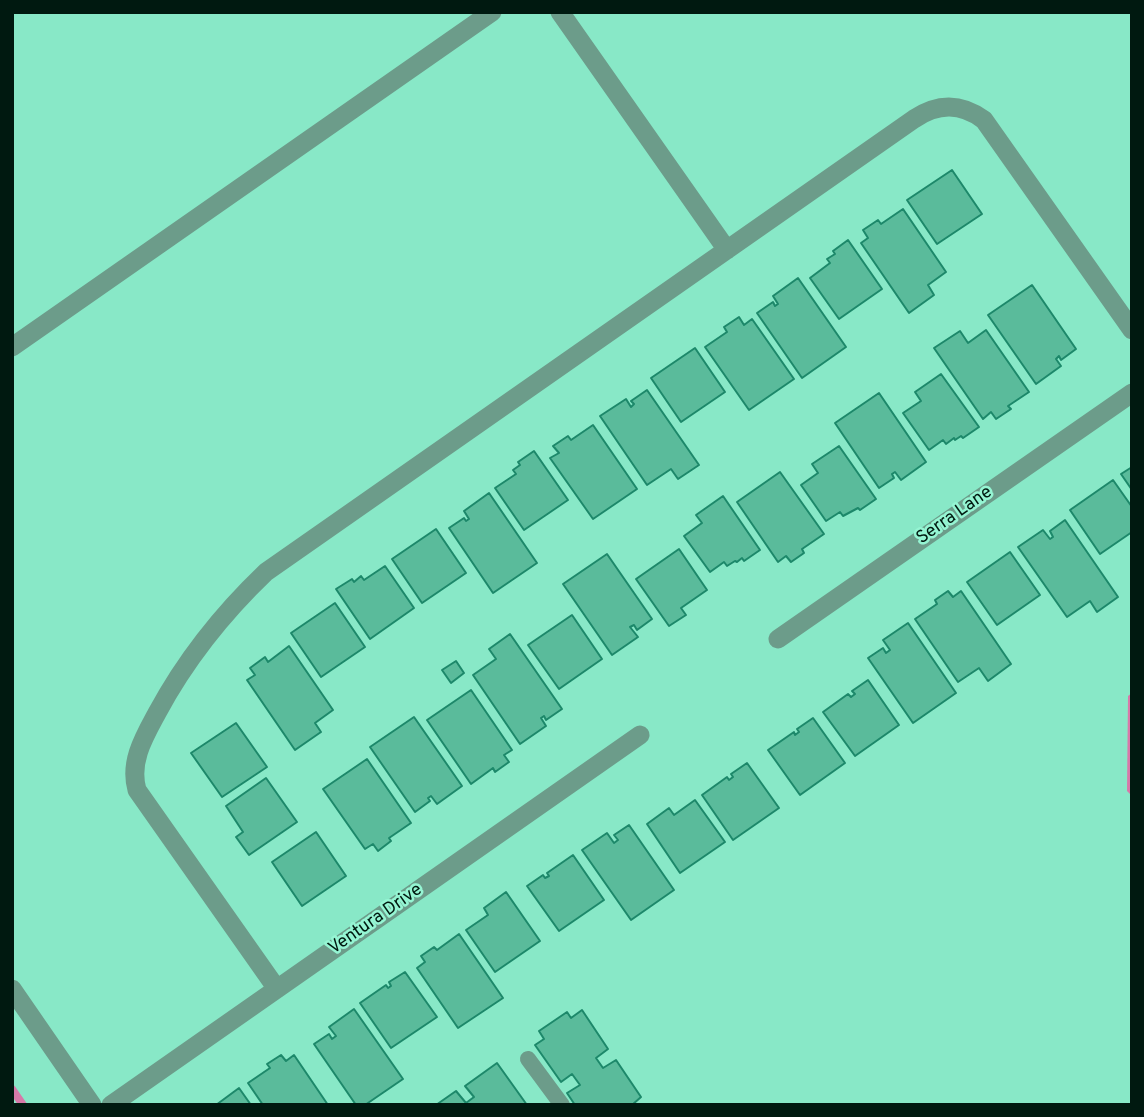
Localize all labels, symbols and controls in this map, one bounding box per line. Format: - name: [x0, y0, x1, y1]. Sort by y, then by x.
- street label: Serra Lane: [913, 482, 997, 550]
- street label: Ventura Drive: [325, 880, 427, 960]

